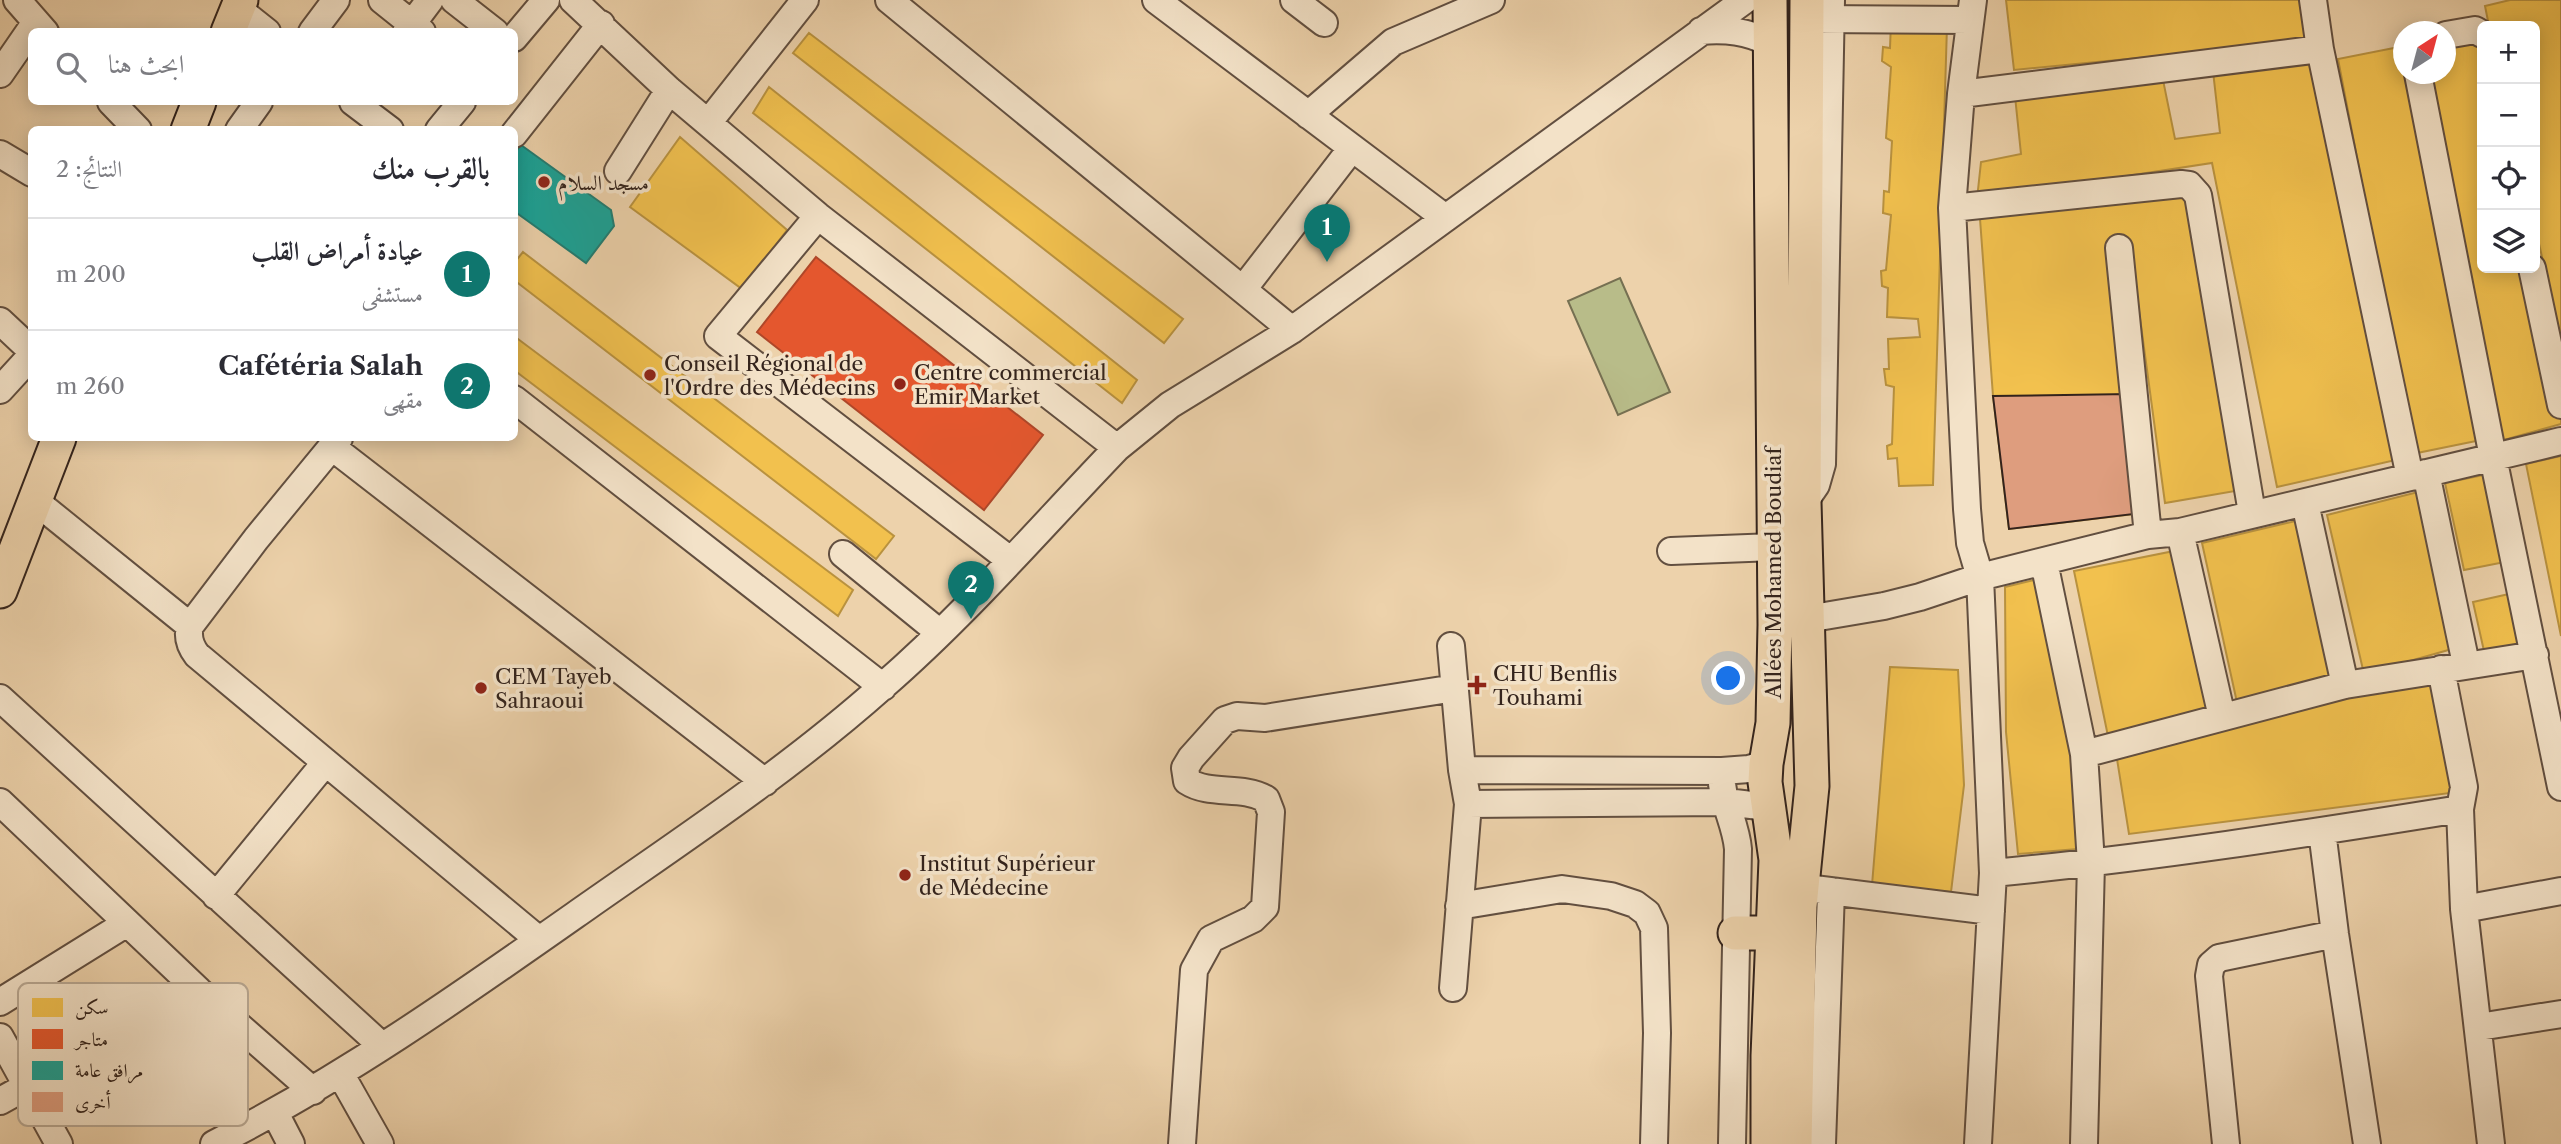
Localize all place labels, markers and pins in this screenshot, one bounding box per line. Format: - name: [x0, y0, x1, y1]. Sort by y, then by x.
- place label: مسجد السلام: [558, 170, 649, 201]
- marker: مسجد السلام: [536, 174, 552, 190]
- pin: 1: [1304, 204, 1350, 262]
- place label: Conseil Régional de l'Ordre des Médecins: [664, 351, 876, 400]
- place label: Centre commercial Emir Market: [914, 360, 1107, 409]
- marker: Conseil Régional de l'Ordre des Médecins: [642, 367, 658, 383]
- marker: Centre commercial Emir Market: [892, 376, 908, 392]
- pin: 2: [948, 561, 994, 619]
- place label: CHU Benflis Touhami: [1493, 661, 1617, 710]
- place label: CEM Tayeb Sahraoui: [495, 664, 612, 713]
- marker: CHU Benflis Touhami: [1467, 675, 1487, 695]
- marker: CEM Tayeb Sahraoui: [473, 680, 489, 696]
- place label: Institut Supérieur de Médecine: [919, 851, 1095, 900]
- marker: Institut Supérieur de Médecine: [897, 867, 913, 883]

